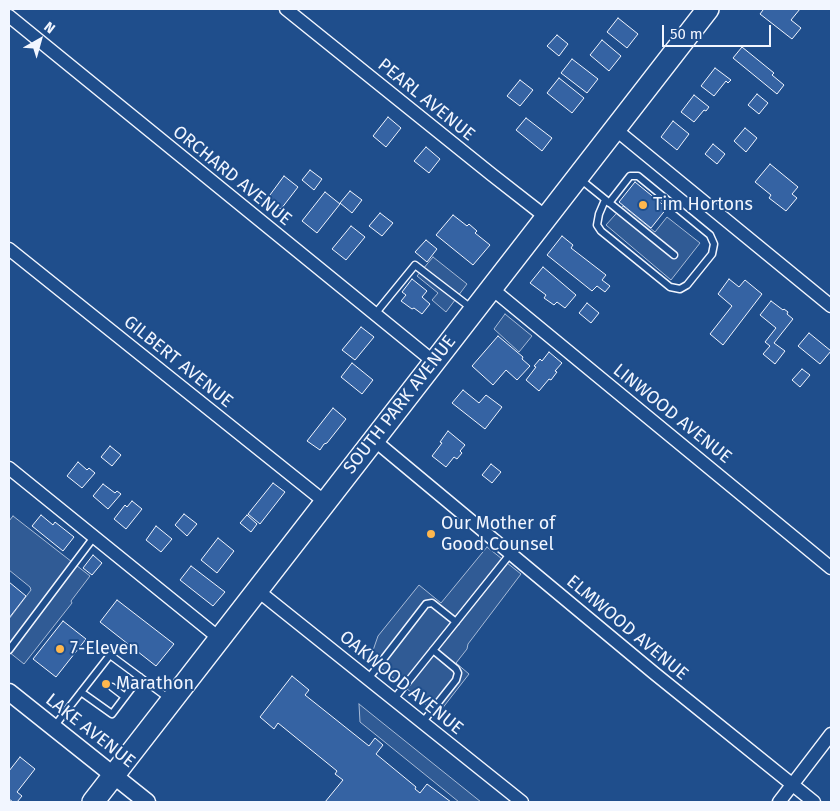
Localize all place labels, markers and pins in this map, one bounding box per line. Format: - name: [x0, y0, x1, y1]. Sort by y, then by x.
- place label: Tim Hortons: [653, 194, 753, 216]
- marker: Tim Hortons: [637, 199, 649, 211]
- place label: Our Mother of Good Counsel: [441, 513, 555, 556]
- marker: Our Mother of Good Counsel: [425, 528, 437, 540]
- place label: 7-Eleven: [70, 638, 139, 660]
- marker: 7-Eleven: [54, 643, 66, 655]
- place label: Marathon: [116, 673, 194, 695]
- marker: Marathon: [100, 678, 112, 690]

